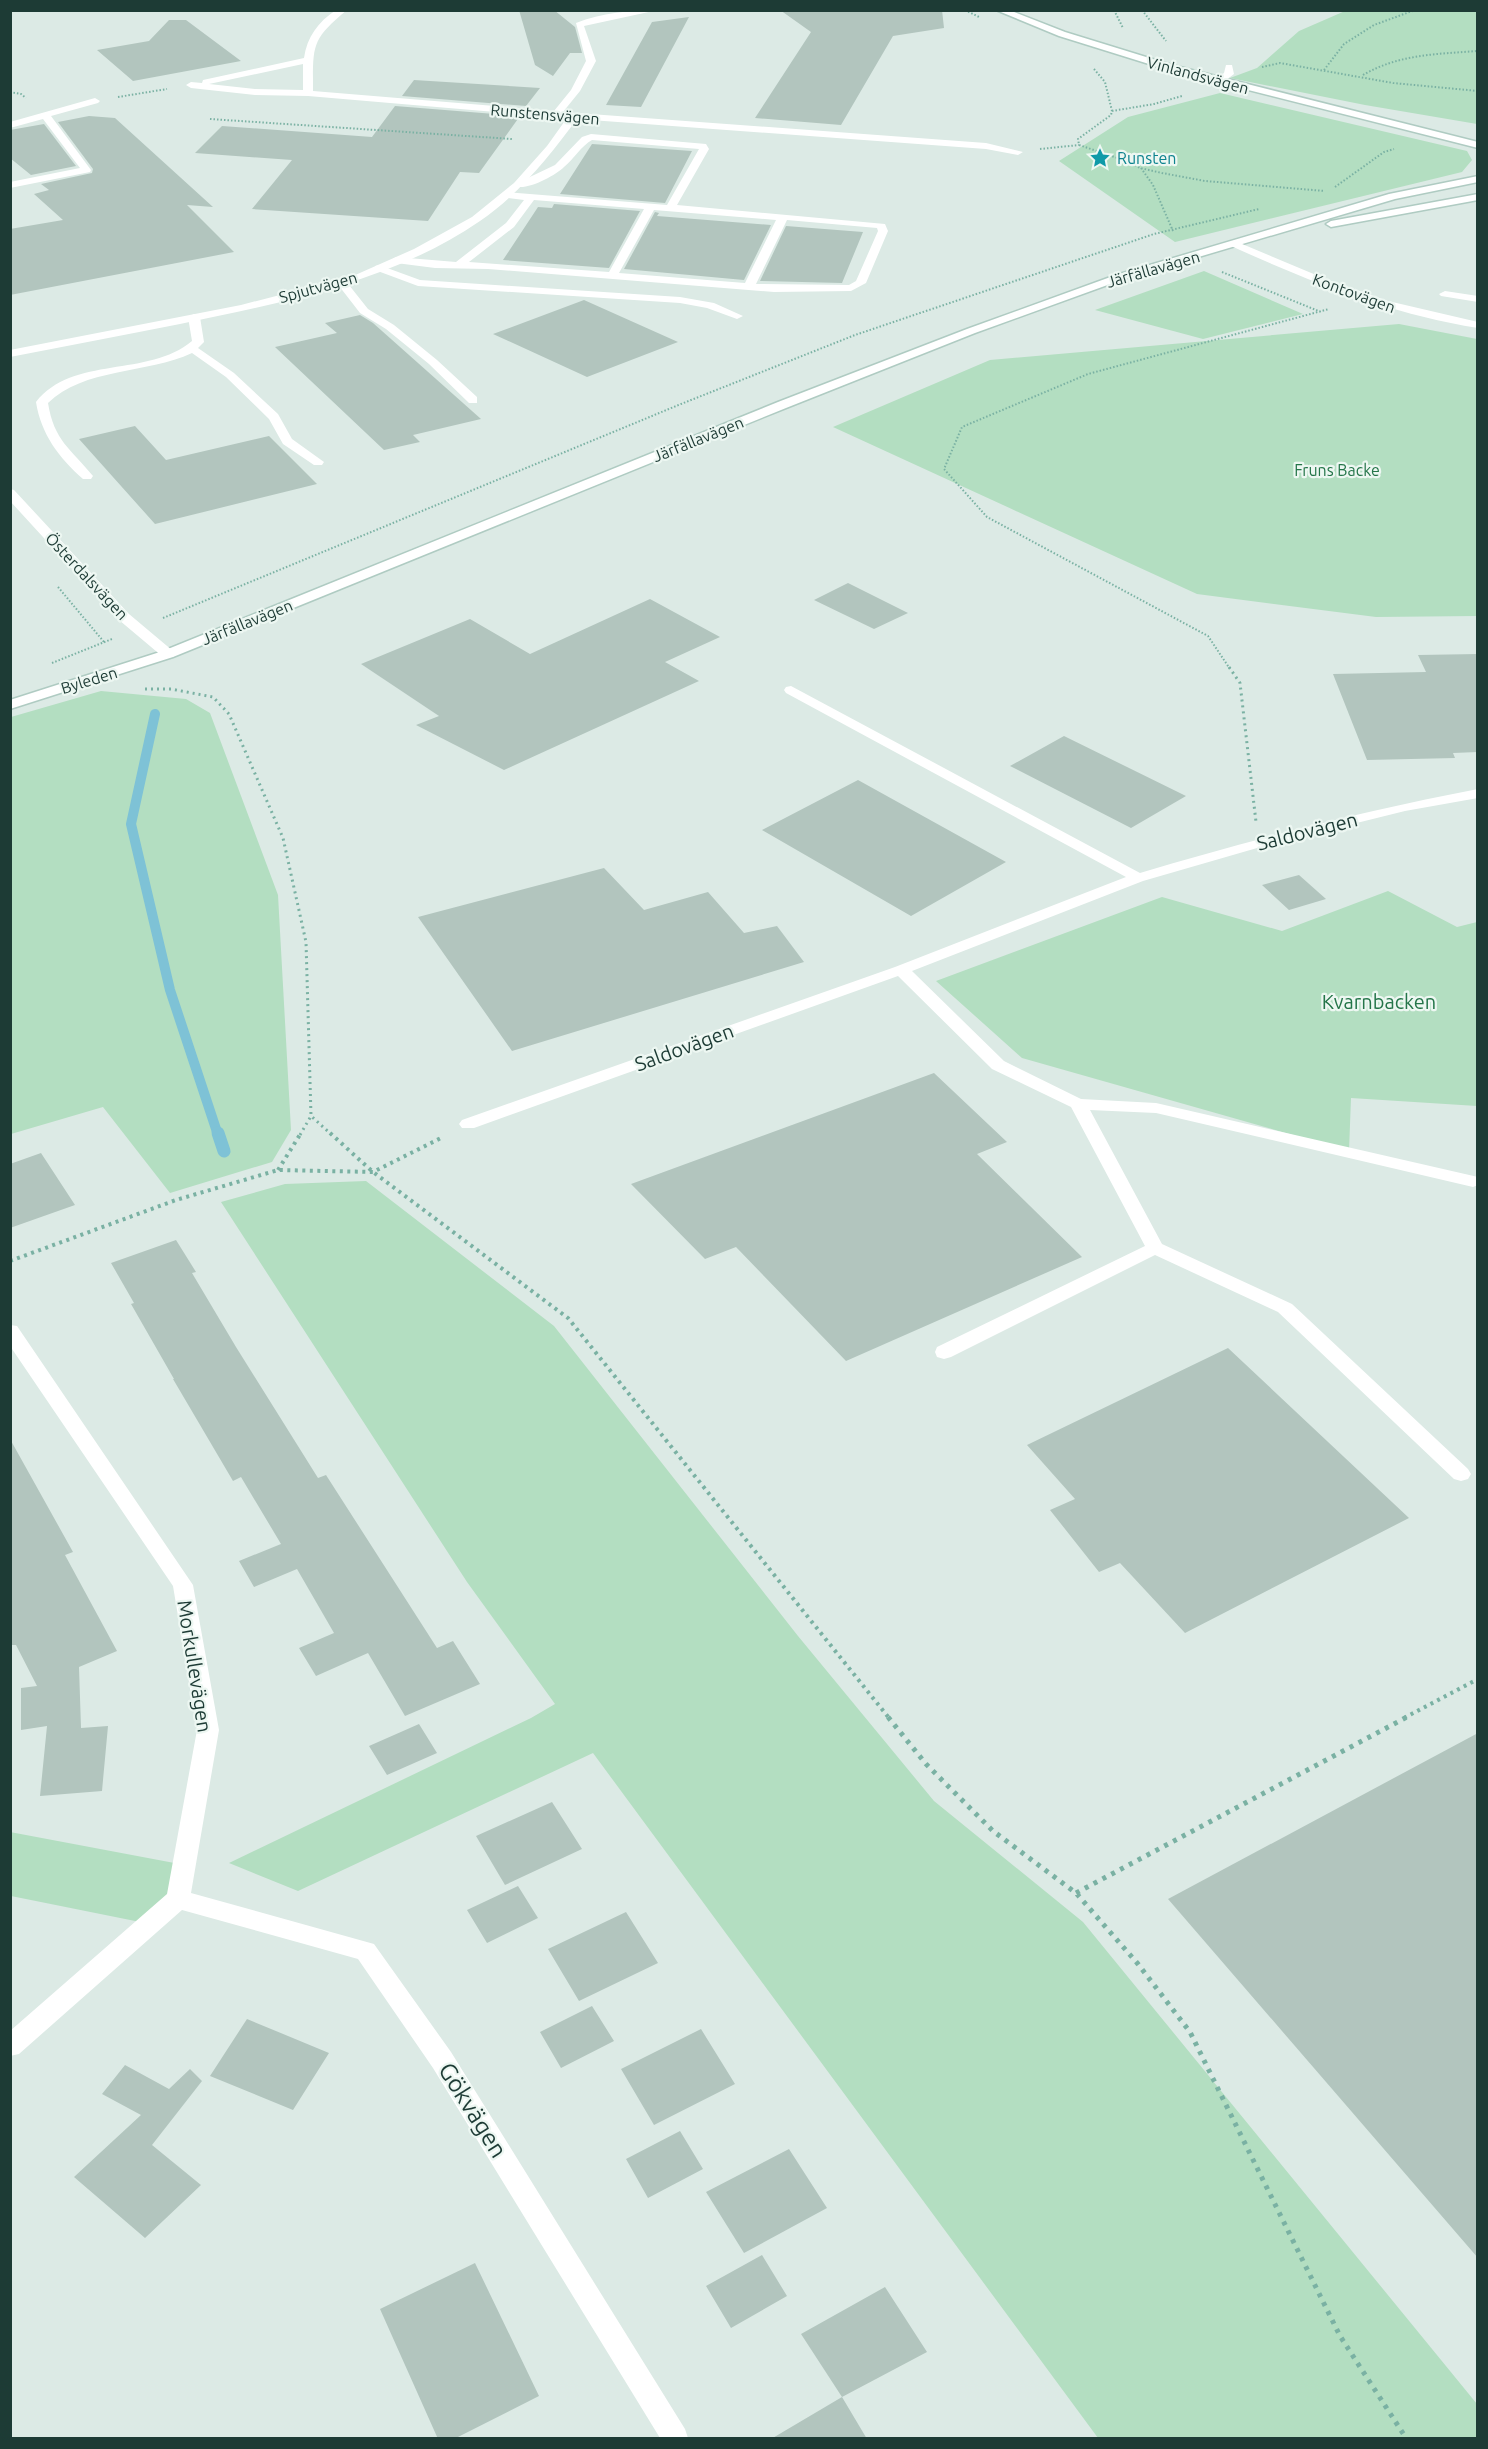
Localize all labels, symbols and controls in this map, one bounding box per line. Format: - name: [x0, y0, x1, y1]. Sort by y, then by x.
- street label: Vinlandsvägen: [1145, 53, 1251, 97]
- street label: Runstensvägen: [490, 100, 600, 128]
- place icon: Runsten: [1088, 146, 1112, 170]
- place label: Runsten: [1117, 149, 1176, 167]
- street label: Järfällavägen: [1104, 247, 1202, 291]
- street label: Spjutvägen: [277, 268, 359, 306]
- street label: Kontovägen: [1310, 270, 1398, 316]
- street label: Järfällavägen: [650, 413, 746, 465]
- park label: Fruns Backe: [1294, 461, 1380, 479]
- street label: Österdalsvägen: [42, 529, 132, 623]
- street label: Järfällavägen: [199, 596, 295, 648]
- street label: Byleden: [59, 663, 119, 697]
- street label: Saldovägen: [1254, 807, 1360, 855]
- park label: Kvarnbacken: [1322, 990, 1436, 1013]
- street label: Saldovägen: [631, 1019, 737, 1075]
- street label: Morkullevägen: [173, 1598, 217, 1734]
- street label: Gökvägen: [433, 2058, 513, 2162]

